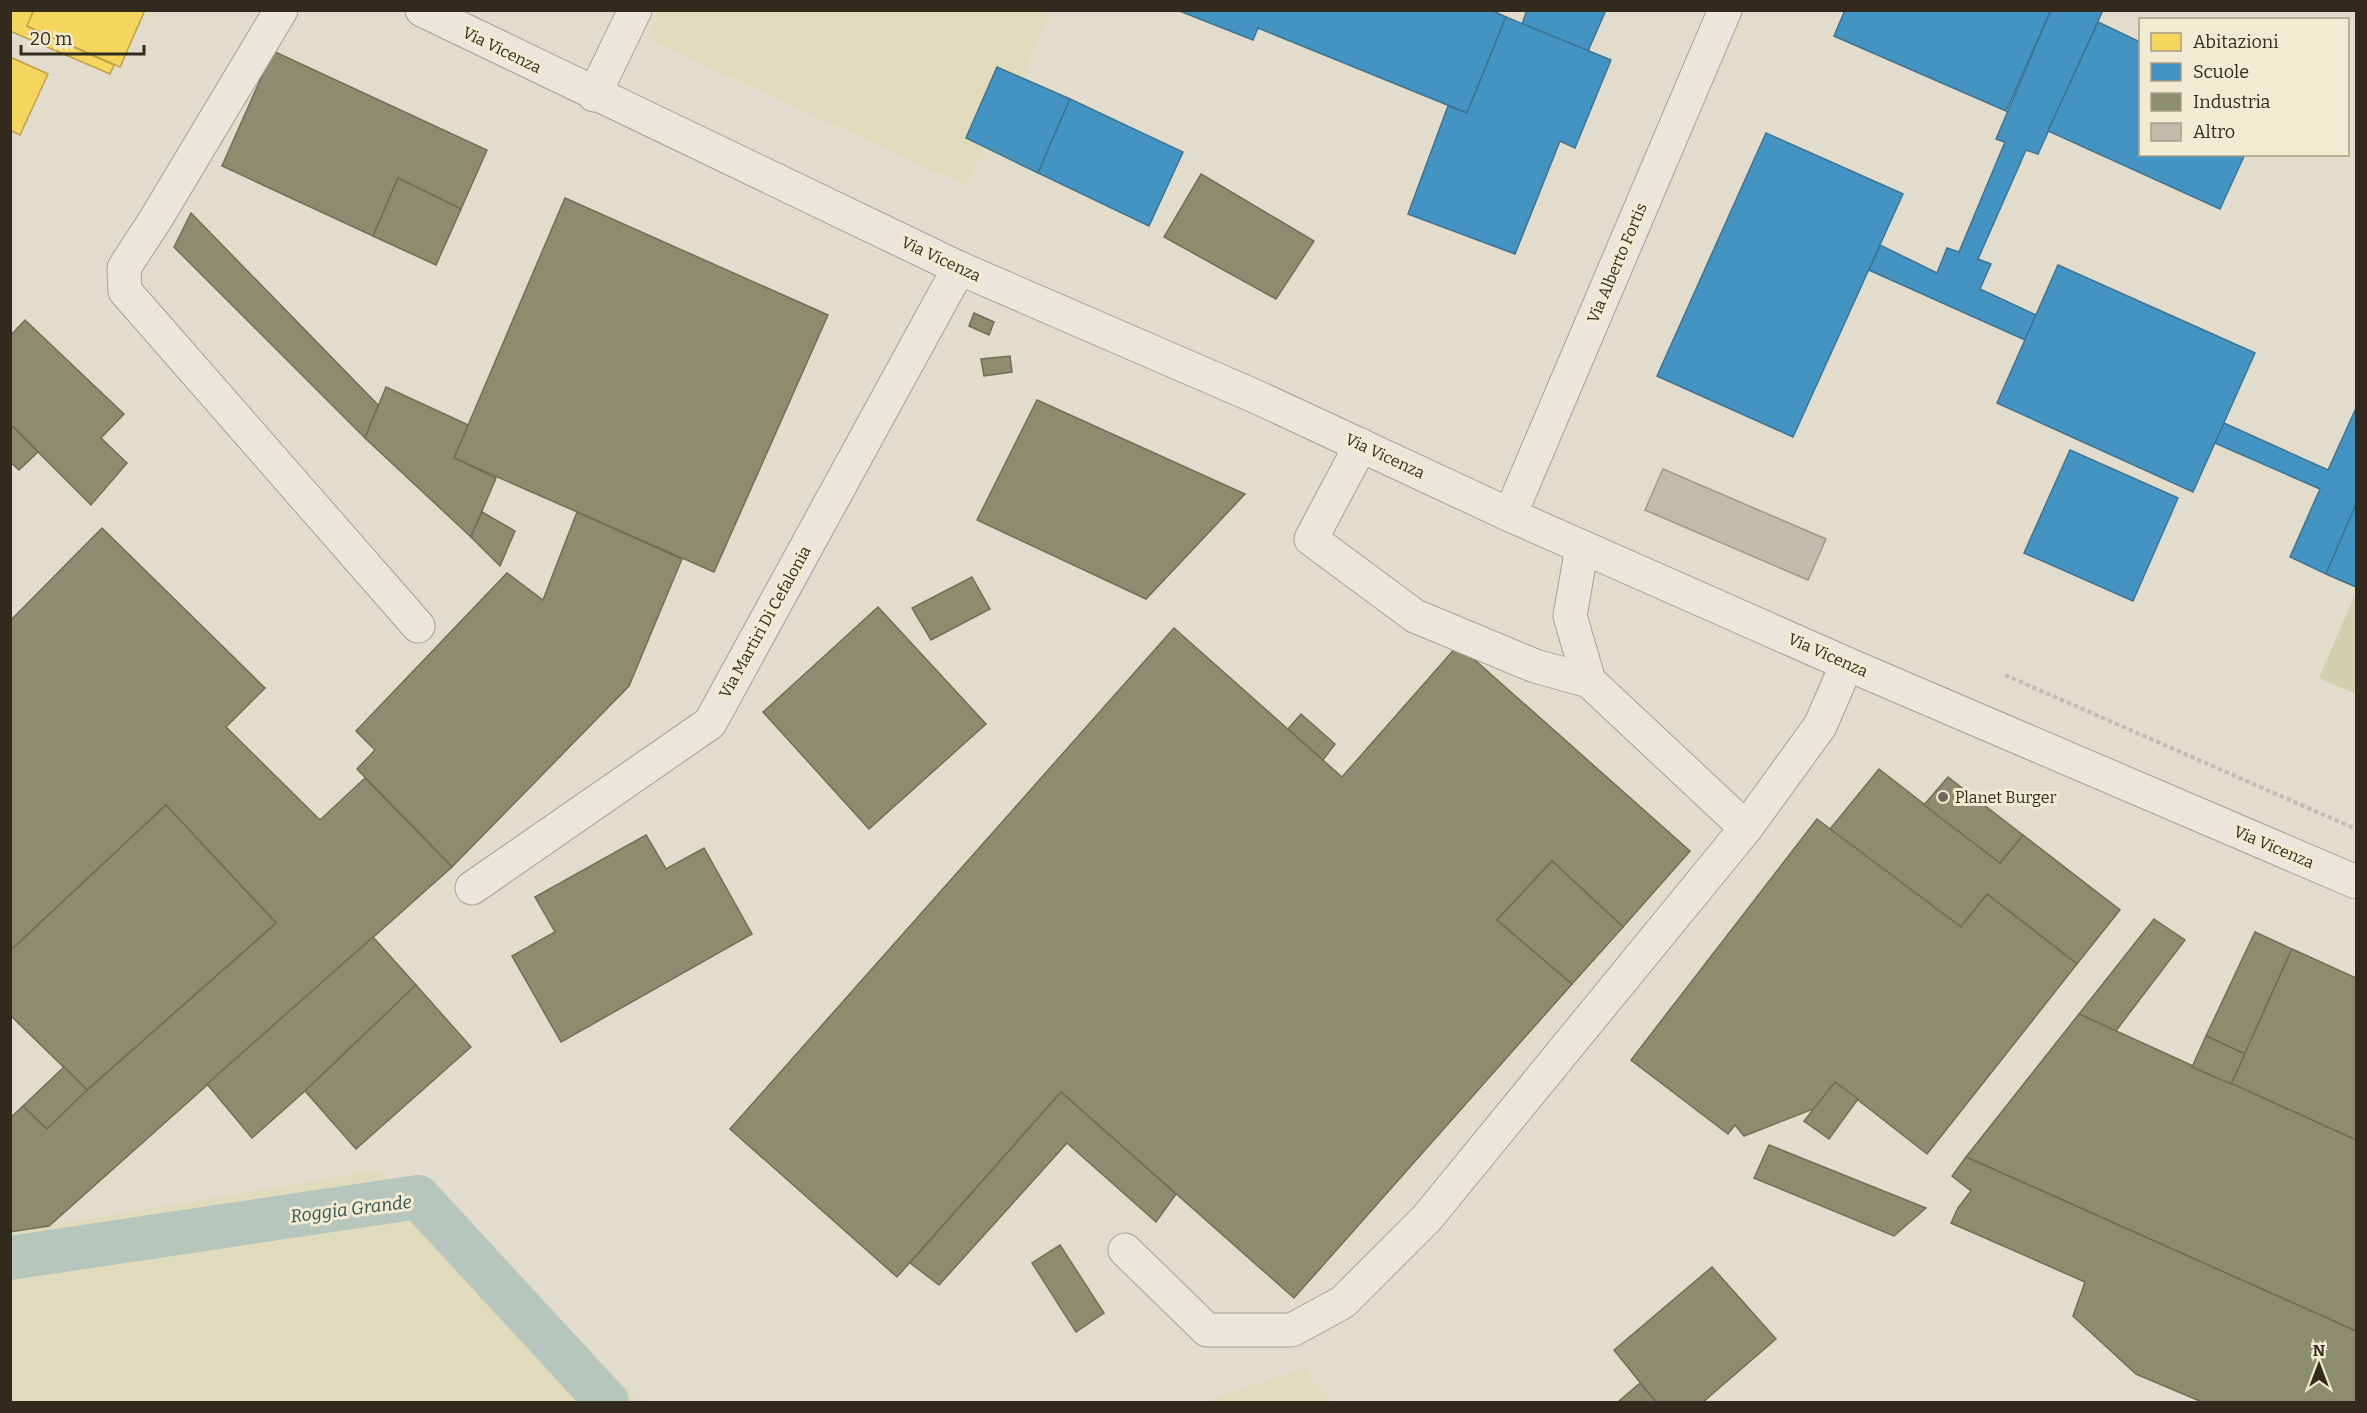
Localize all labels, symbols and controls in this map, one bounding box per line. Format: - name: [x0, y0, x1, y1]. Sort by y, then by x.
- scale bar: [21, 18, 144, 56]
- legend: [2139, 18, 2349, 156]
- street label: Via Vicenza: [460, 23, 545, 77]
- text: 20 m: [30, 28, 72, 50]
- text: Abitazioni: [2193, 31, 2279, 53]
- text: Scuole: [2193, 61, 2249, 83]
- text: Industria: [2193, 91, 2271, 113]
- text: Altro: [2193, 121, 2235, 143]
- street label: Via Alberto Fortis: [1583, 200, 1651, 326]
- street label: Via Vicenza: [898, 232, 984, 286]
- street label: Via Vicenza: [1342, 429, 1428, 483]
- street label: Via Martiri Di Cefalonia: [715, 542, 815, 702]
- street label: Via Vicenza: [1785, 629, 1871, 681]
- place label: Planet Burger: [1955, 788, 2057, 807]
- marker: Planet Burger: [1936, 790, 1950, 804]
- street label: Via Vicenza: [2231, 822, 2317, 872]
- water label: Roggia Grande: [289, 1191, 413, 1227]
- north arrow: [2289, 1335, 2349, 1395]
- text: N: [2313, 1341, 2325, 1360]

